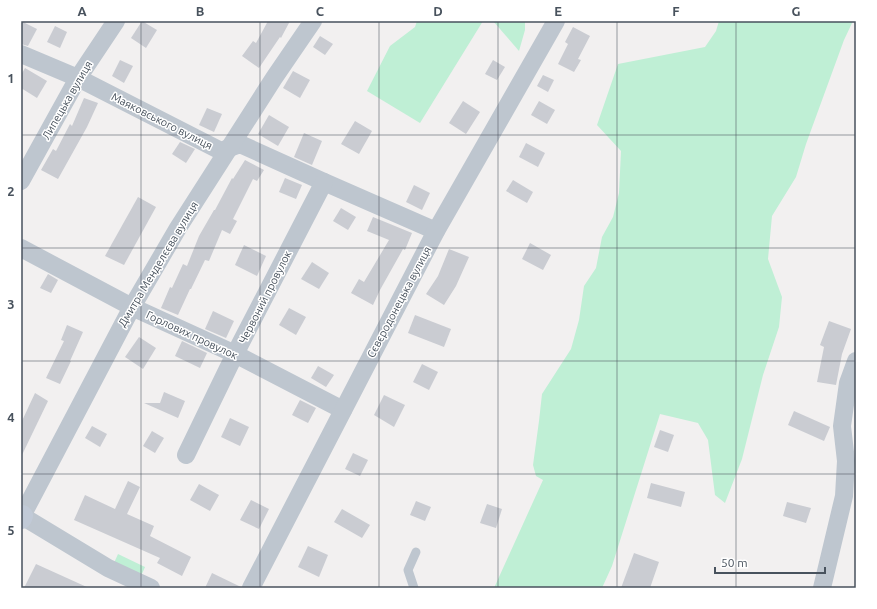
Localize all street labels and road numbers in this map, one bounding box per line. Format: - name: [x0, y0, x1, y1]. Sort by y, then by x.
- street label: Липецька вулиця: [40, 59, 94, 141]
- street label: Маяковського вулиця: [110, 90, 214, 152]
- street label: Дмитра Менделєєва вулиця: [116, 199, 200, 329]
- street label: Сєвєродонецька вулиця: [365, 244, 433, 360]
- street label: Червоний провулок: [236, 248, 294, 345]
- street label: Горлових провулок: [144, 309, 240, 362]

